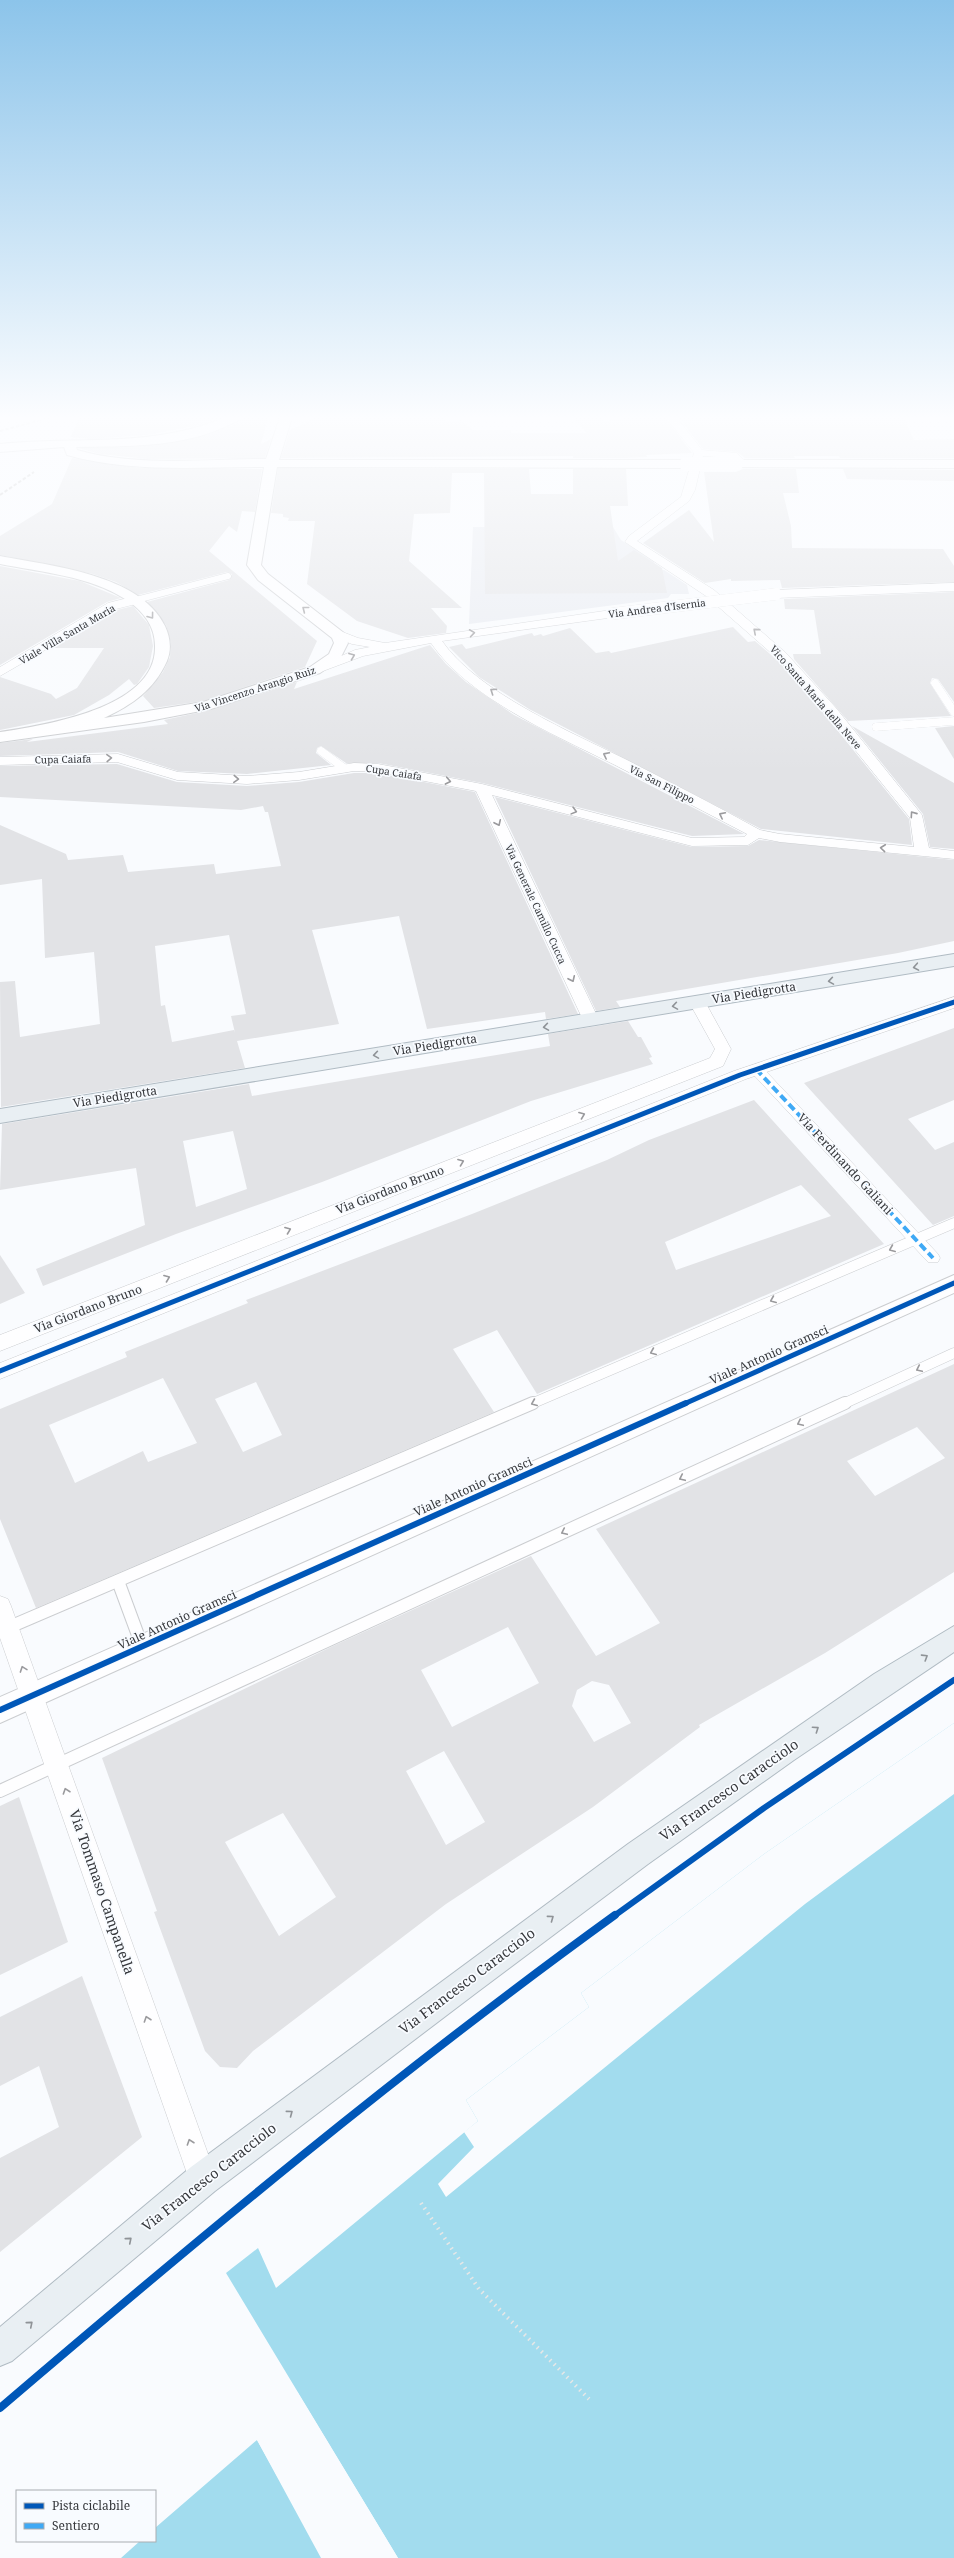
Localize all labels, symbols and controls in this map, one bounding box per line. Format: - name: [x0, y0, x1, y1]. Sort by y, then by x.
- street label: Via Andrea d'Isernia: [608, 595, 707, 621]
- street label: Viale Villa Santa Maria: [16, 601, 118, 667]
- one-way arrow: [302, 607, 309, 614]
- one-way arrow: [146, 612, 153, 619]
- one-way arrow: [469, 629, 475, 638]
- one-way arrow: [753, 629, 761, 636]
- street label: Vico Santa Maria della Neve: [767, 642, 865, 752]
- one-way arrow: [348, 652, 355, 660]
- street label: Via Vincenzo Arangio Ruiz: [193, 663, 317, 715]
- one-way arrow: [490, 689, 497, 696]
- street label: Cupa Caiafa: [34, 751, 92, 766]
- one-way arrow: [603, 752, 610, 760]
- one-way arrow: [106, 754, 112, 762]
- street label: Cupa Caiafa: [365, 761, 424, 783]
- street label: Via San Filippo: [627, 761, 697, 807]
- one-way arrow: [233, 775, 239, 784]
- one-way arrow: [445, 776, 451, 785]
- one-way arrow: [570, 806, 577, 815]
- one-way arrow: [718, 812, 726, 820]
- one-way arrow: [911, 812, 918, 819]
- one-way arrow: [493, 819, 501, 826]
- street label: Via Generale Camillo Cucca: [502, 842, 570, 966]
- one-way arrow: [880, 844, 886, 853]
- one-way arrow: [912, 962, 919, 971]
- one-way arrow: [567, 974, 575, 982]
- one-way arrow: [827, 976, 834, 985]
- street label: Via Piedigrotta: [711, 977, 797, 1008]
- one-way arrow: [671, 1001, 678, 1010]
- one-way arrow: [543, 1022, 549, 1031]
- street label: Via Piedigrotta: [392, 1029, 478, 1060]
- one-way arrow: [373, 1050, 380, 1058]
- street label: Via Piedigrotta: [72, 1081, 158, 1112]
- street label: Via Ferdinando Galiani: [794, 1109, 897, 1218]
- one-way arrow: [578, 1111, 585, 1119]
- one-way arrow: [457, 1159, 464, 1167]
- street label: Via Giordano Bruno: [333, 1161, 446, 1218]
- one-way arrow: [284, 1227, 291, 1235]
- one-way arrow: [889, 1244, 897, 1252]
- one-way arrow: [163, 1274, 170, 1282]
- street label: Via Giordano Bruno: [31, 1280, 144, 1337]
- one-way arrow: [769, 1296, 776, 1304]
- street label: Viale Antonio Gramsci: [707, 1321, 831, 1388]
- one-way arrow: [650, 1347, 657, 1355]
- one-way arrow: [915, 1364, 923, 1372]
- one-way arrow: [530, 1398, 537, 1406]
- one-way arrow: [797, 1418, 805, 1426]
- street label: Viale Antonio Gramsci: [411, 1453, 535, 1520]
- one-way arrow: [679, 1473, 686, 1481]
- one-way arrow: [561, 1527, 569, 1535]
- street label: Viale Antonio Gramsci: [115, 1586, 239, 1653]
- one-way arrow: [921, 1654, 928, 1662]
- one-way arrow: [19, 1665, 27, 1672]
- one-way arrow: [812, 1727, 819, 1734]
- street label: Via Francesco Caracciolo: [655, 1734, 802, 1845]
- one-way arrow: [62, 1788, 71, 1795]
- street label: Via Tommaso Campanella: [65, 1807, 140, 1977]
- one-way arrow: [547, 1916, 554, 1923]
- street label: Via Francesco Caracciolo: [395, 1923, 539, 2038]
- one-way arrow: [143, 2016, 151, 2023]
- one-way arrow: [285, 2111, 292, 2118]
- street label: Via Francesco Caracciolo: [138, 2118, 280, 2235]
- one-way arrow: [186, 2138, 195, 2145]
- one-way arrow: [125, 2238, 132, 2245]
- one-way arrow: [25, 2321, 33, 2328]
- legend: [16, 2490, 156, 2542]
- text: Pista ciclabile: [52, 2497, 130, 2514]
- text: Sentiero: [52, 2517, 100, 2534]

